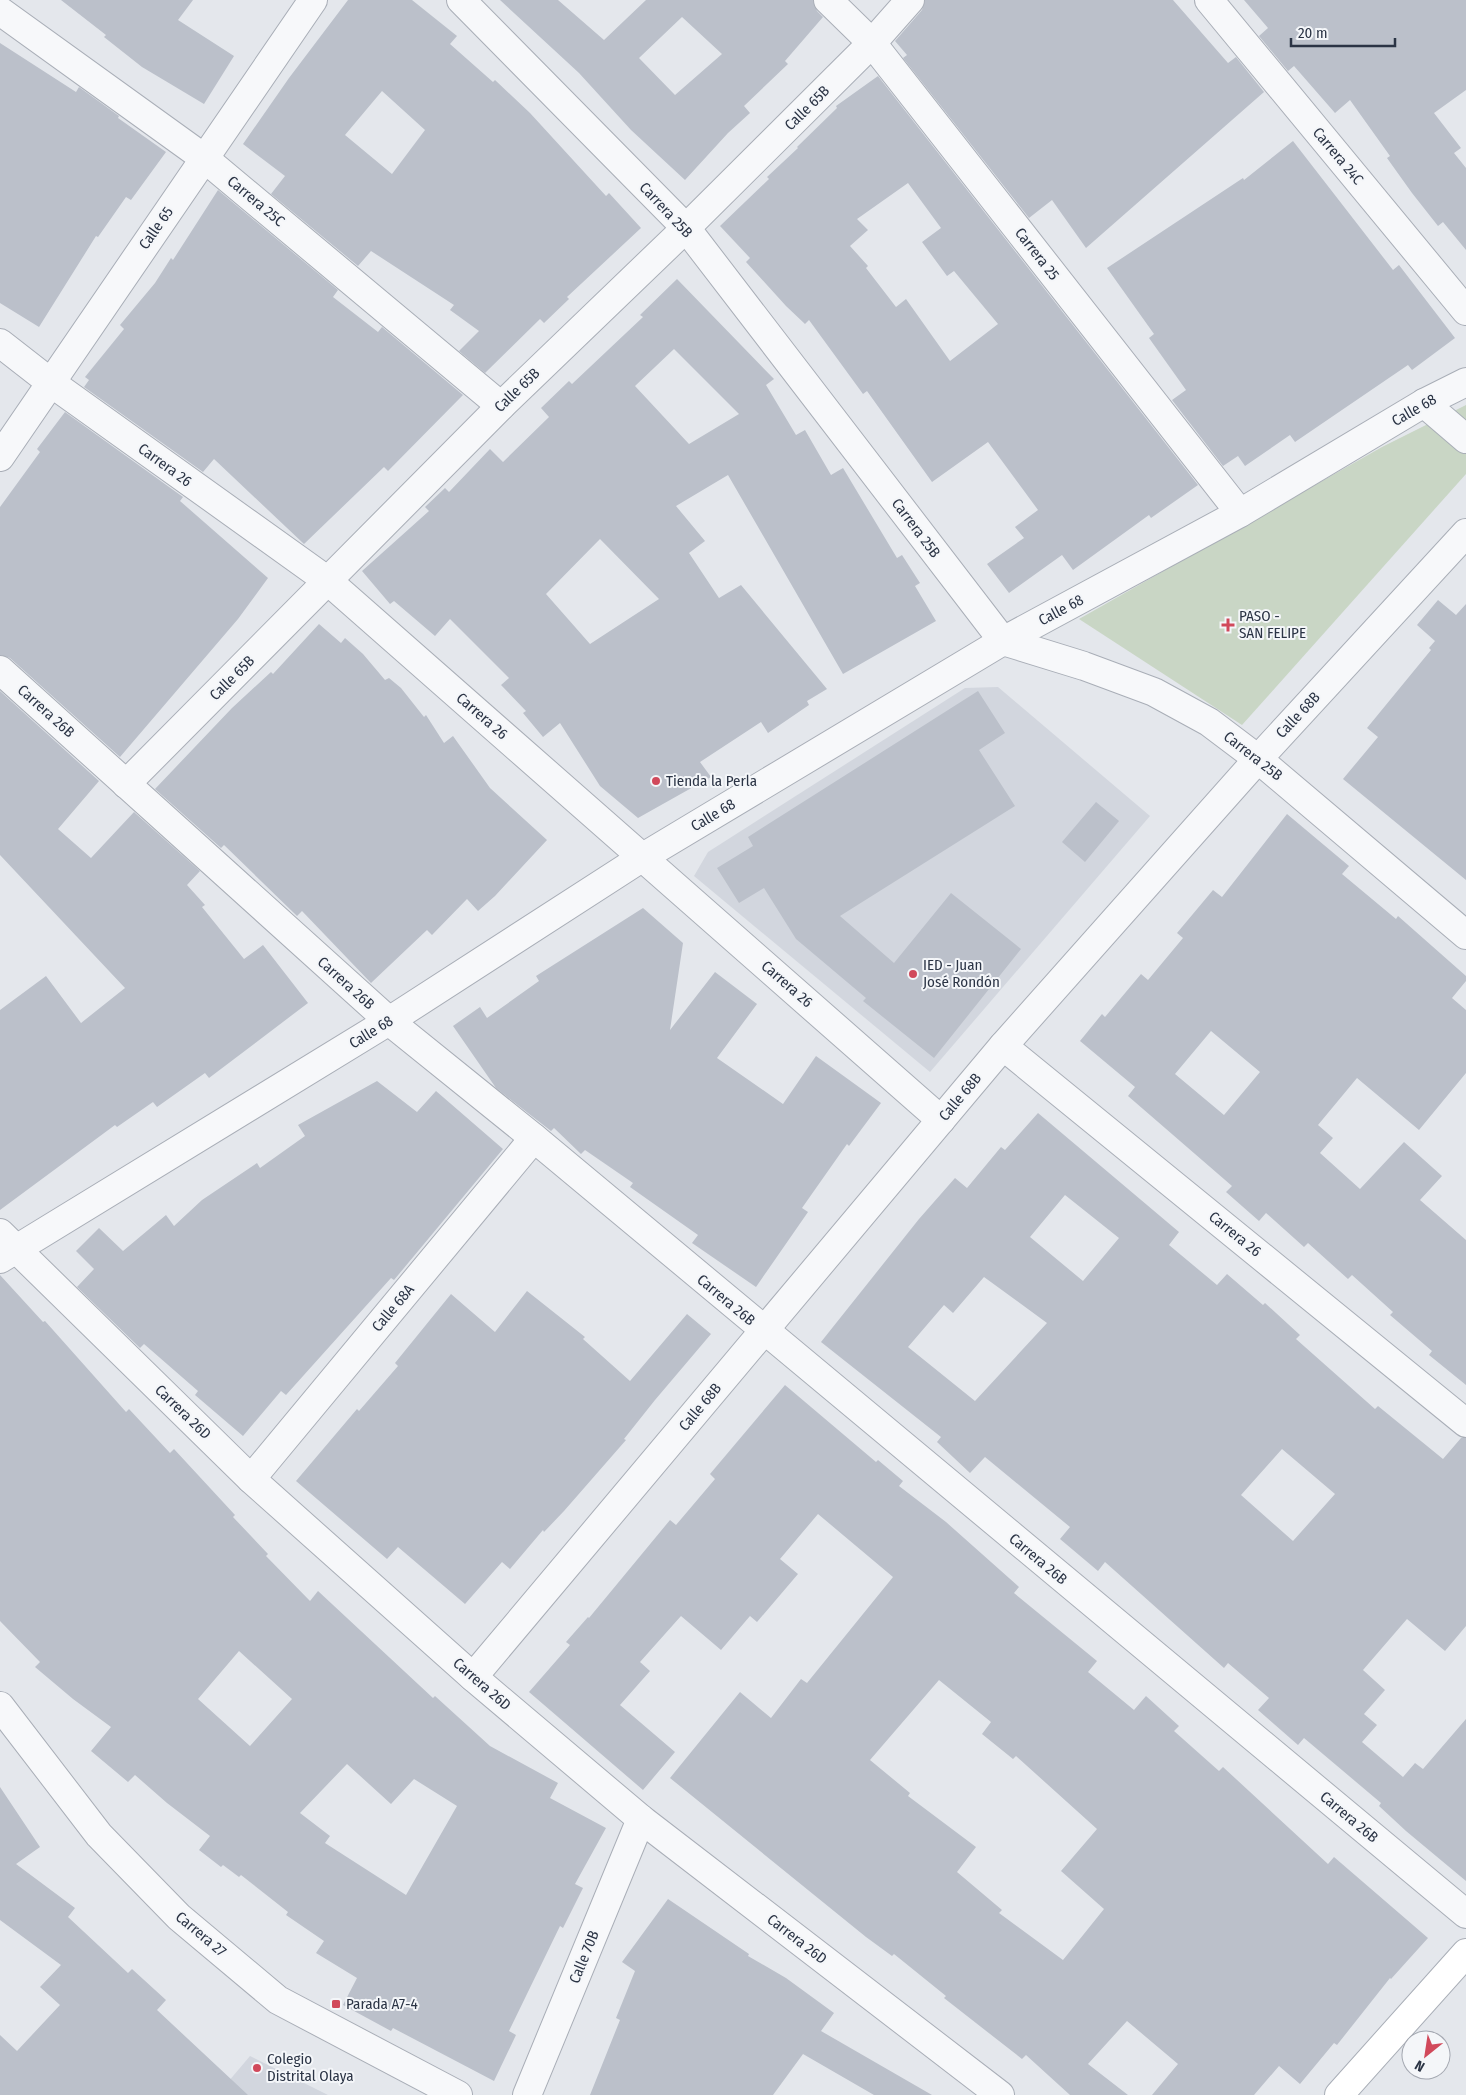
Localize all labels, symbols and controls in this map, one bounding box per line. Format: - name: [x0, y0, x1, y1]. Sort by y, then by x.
- scale bar: [1291, 15, 1395, 47]
- text: 20 m: [1298, 24, 1328, 42]
- street label: Calle 65B: [781, 82, 833, 134]
- street label: Carrera 24C: [1309, 124, 1367, 189]
- street label: Carrera 25C: [224, 172, 289, 230]
- street label: Carrera 25B: [636, 178, 696, 242]
- street label: Calle 65: [135, 203, 177, 253]
- street label: Carrera 25: [1011, 224, 1063, 284]
- street label: Calle 65B: [491, 364, 543, 416]
- street label: Calle 68: [1389, 390, 1439, 430]
- street label: Carrera 26: [135, 440, 195, 490]
- street label: Carrera 25B: [888, 495, 944, 561]
- street label: Calle 68: [1035, 591, 1087, 629]
- place label: PASO - SAN FELIPE: [1239, 607, 1306, 642]
- marker: PASO - SAN FELIPE: [1221, 618, 1235, 632]
- street label: Calle 65B: [206, 652, 258, 704]
- street label: Carrera 26B: [14, 681, 78, 741]
- street label: Calle 68B: [1272, 688, 1324, 742]
- street label: Carrera 26: [453, 689, 511, 743]
- street label: Carrera 25B: [1220, 727, 1286, 785]
- place label: Tienda la Perla: [666, 772, 757, 790]
- marker: Tienda la Perla: [650, 775, 662, 787]
- street label: Calle 68: [688, 795, 738, 835]
- street label: Carrera 26B: [314, 953, 378, 1013]
- place label: IED - Juan José Rondón: [923, 956, 1000, 991]
- street label: Carrera 26: [758, 957, 816, 1011]
- marker: IED - Juan José Rondón: [907, 968, 919, 980]
- street label: Calle 68: [346, 1012, 396, 1052]
- street label: Calle 68B: [935, 1070, 985, 1124]
- street label: Carrera 26: [1205, 1208, 1265, 1260]
- street label: Carrera 26B: [693, 1271, 759, 1329]
- street label: Calle 68A: [368, 1281, 418, 1335]
- street label: Calle 68B: [675, 1380, 725, 1434]
- street label: Carrera 26D: [151, 1381, 215, 1443]
- street label: Carrera 26B: [1005, 1530, 1071, 1588]
- street label: Carrera 26D: [449, 1654, 515, 1714]
- street label: Carrera 26B: [1316, 1788, 1382, 1846]
- street label: Carrera 27: [172, 1908, 230, 1960]
- street label: Carrera 26D: [764, 1910, 830, 1968]
- street label: Calle 70B: [565, 1928, 603, 1986]
- place label: Parada A7-4: [346, 1995, 418, 2013]
- marker: Parada A7-4: [330, 1998, 342, 2010]
- north arrow: [1401, 2030, 1451, 2080]
- place label: Colegio Distrital Olaya: [267, 2050, 354, 2085]
- text: N: [1412, 2056, 1428, 2075]
- marker: Colegio Distrital Olaya: [251, 2062, 263, 2074]

